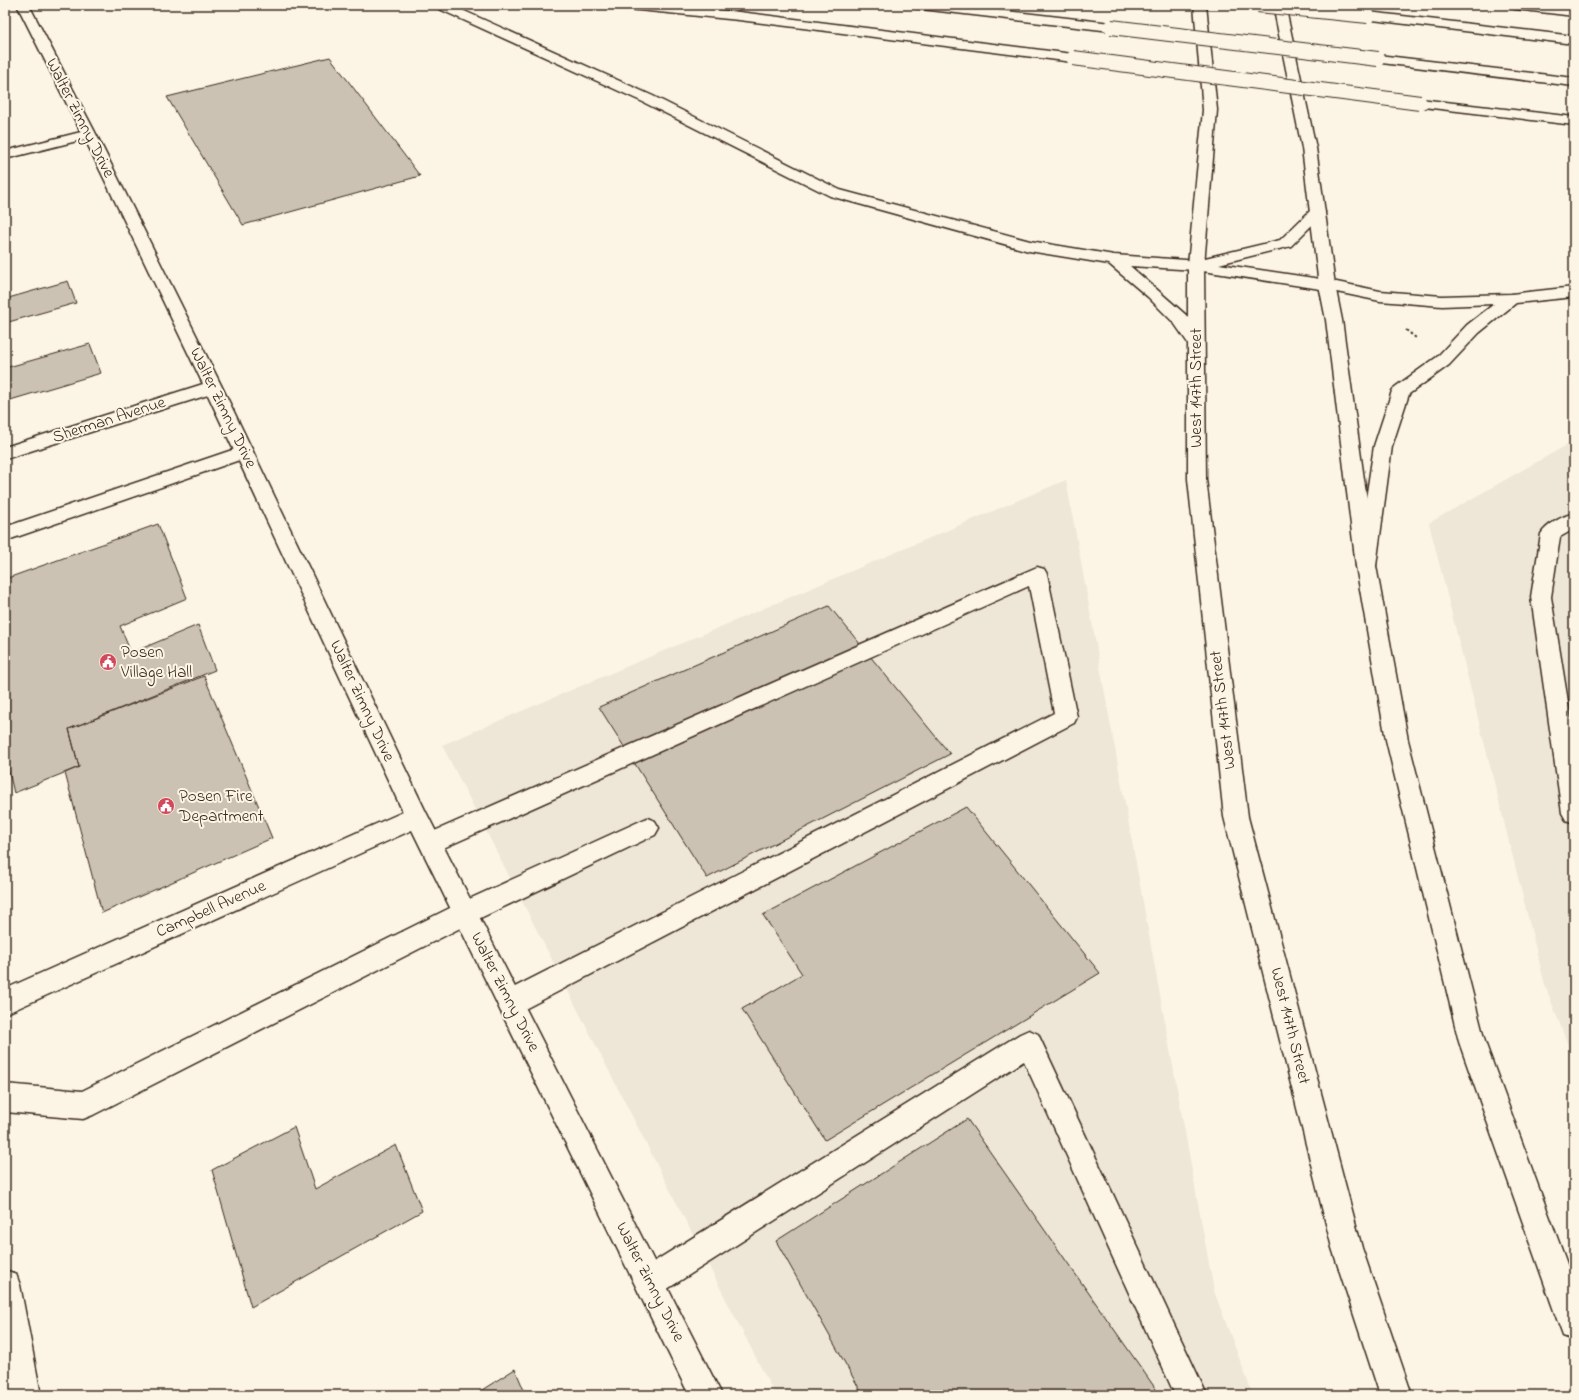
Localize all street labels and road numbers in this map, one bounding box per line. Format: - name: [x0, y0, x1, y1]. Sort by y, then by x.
- street label: Walter Zimny Drive: [38, 54, 121, 183]
- street label: West 147th Street: [1184, 328, 1209, 448]
- street label: Walter Zimny Drive: [182, 343, 263, 473]
- street label: Sherman Avenue: [49, 390, 169, 450]
- street label: Walter Zimny Drive: [322, 636, 401, 767]
- street label: West 147th Street: [1203, 649, 1243, 771]
- street label: Campbell Avenue: [152, 873, 270, 944]
- street label: Walter Zimny Drive: [463, 928, 546, 1057]
- street label: West 147th Street: [1263, 965, 1317, 1087]
- street label: Walter Zimny Drive: [608, 1218, 691, 1347]

